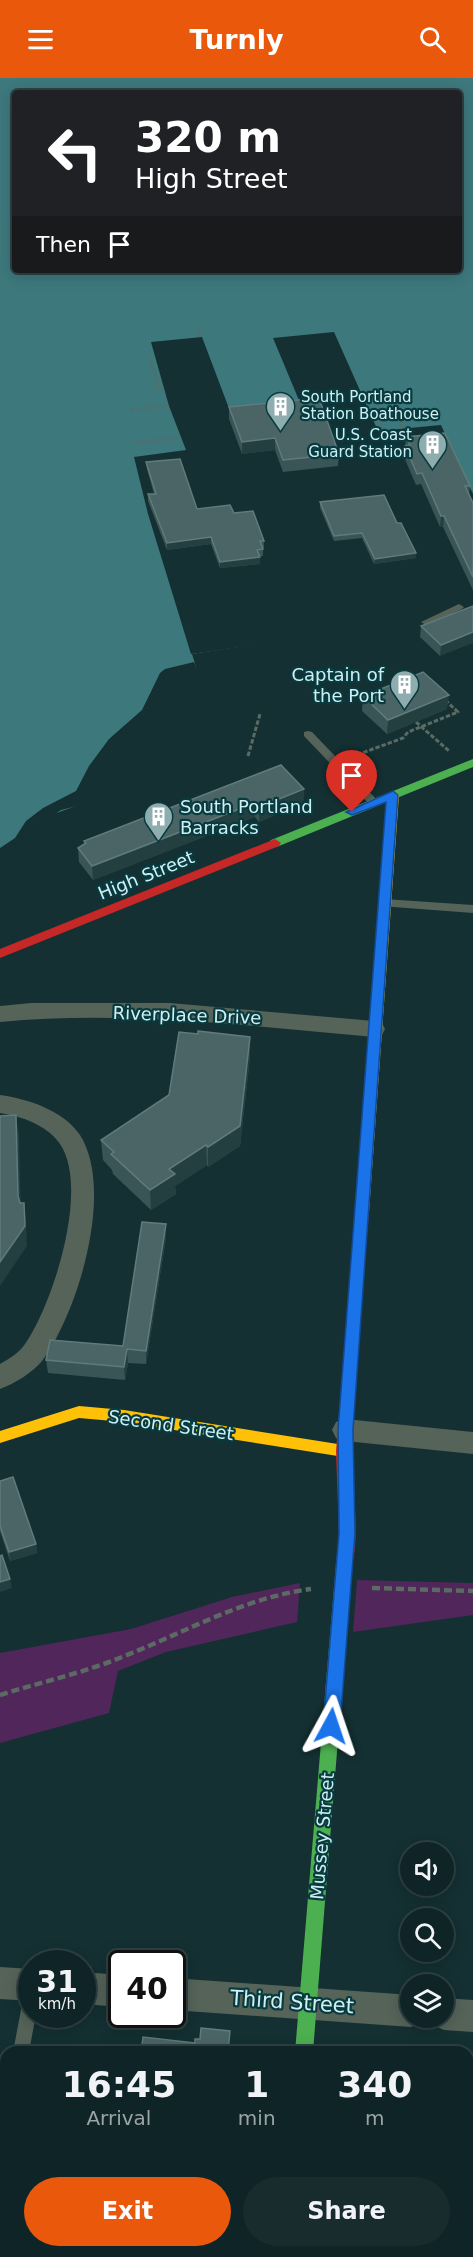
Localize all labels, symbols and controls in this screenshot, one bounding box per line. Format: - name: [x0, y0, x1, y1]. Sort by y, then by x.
- icon: menu: [24, 23, 57, 56]
- icon: search: [416, 23, 449, 56]
- text: Turnly: [189, 24, 284, 55]
- text: 320 m: [135, 113, 281, 162]
- icon: left: [36, 114, 114, 192]
- text: High Street: [135, 163, 288, 194]
- icon: arrive: [103, 228, 136, 261]
- text: Then: [36, 232, 91, 257]
- place label: South Portland Station Boathouse: [301, 388, 439, 423]
- building icon: South Portland Station Boathouse: [264, 390, 296, 432]
- place label: U.S. Coast Guard Station: [308, 426, 412, 461]
- building icon: U.S. Coast Guard Station: [417, 428, 449, 470]
- place label: Captain of the Port: [291, 664, 385, 706]
- building icon: Captain of the Port: [389, 668, 421, 710]
- pin: [326, 750, 377, 812]
- icon: arrive: [335, 759, 368, 792]
- place label: South Portland Barracks: [180, 796, 313, 838]
- building icon: South Portland Barracks: [143, 800, 175, 842]
- street label: High Street: [95, 846, 197, 904]
- street label: Riverplace Drive: [112, 1002, 262, 1028]
- street label: Second Street: [107, 1406, 235, 1444]
- position arrow: [299, 1694, 363, 1758]
- street label: Mussey Street: [306, 1771, 338, 1901]
- map controls: [400, 1842, 454, 2028]
- button: sound: [400, 1842, 454, 1896]
- button: search: [400, 1908, 454, 1962]
- speed limit sign: 40: [108, 1950, 186, 2028]
- text: 31: [36, 1964, 78, 1999]
- button: layers: [400, 1974, 454, 2028]
- street label: Third Street: [228, 1986, 355, 2018]
- text: km/h: [38, 1995, 76, 2013]
- text: 16:45: [62, 2064, 176, 2105]
- text: 1: [244, 2064, 269, 2105]
- text: 340: [337, 2064, 412, 2105]
- text: Arrival: [86, 2106, 151, 2130]
- text: min: [238, 2106, 276, 2130]
- text: m: [365, 2106, 385, 2130]
- button: Exit: [24, 2177, 231, 2246]
- button: Share: [243, 2177, 450, 2246]

